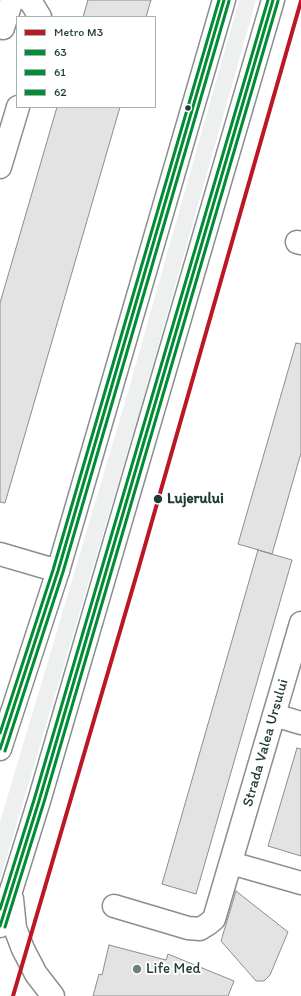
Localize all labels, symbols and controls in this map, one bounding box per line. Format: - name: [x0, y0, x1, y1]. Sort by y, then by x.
- legend: [16, 16, 156, 108]
- text: Metro M3: [54, 25, 103, 39]
- text: 63: [54, 45, 67, 59]
- text: 61: [54, 65, 66, 79]
- text: 62: [54, 85, 67, 99]
- unlabelled marker: [183, 103, 193, 113]
- place label: Lujerului: [167, 490, 224, 508]
- marker: Lujerului: [152, 493, 164, 505]
- street label: Strada Valea Ursului: [239, 677, 293, 809]
- place label: Life Med: [146, 960, 201, 978]
- marker: Life Med: [131, 963, 143, 975]

